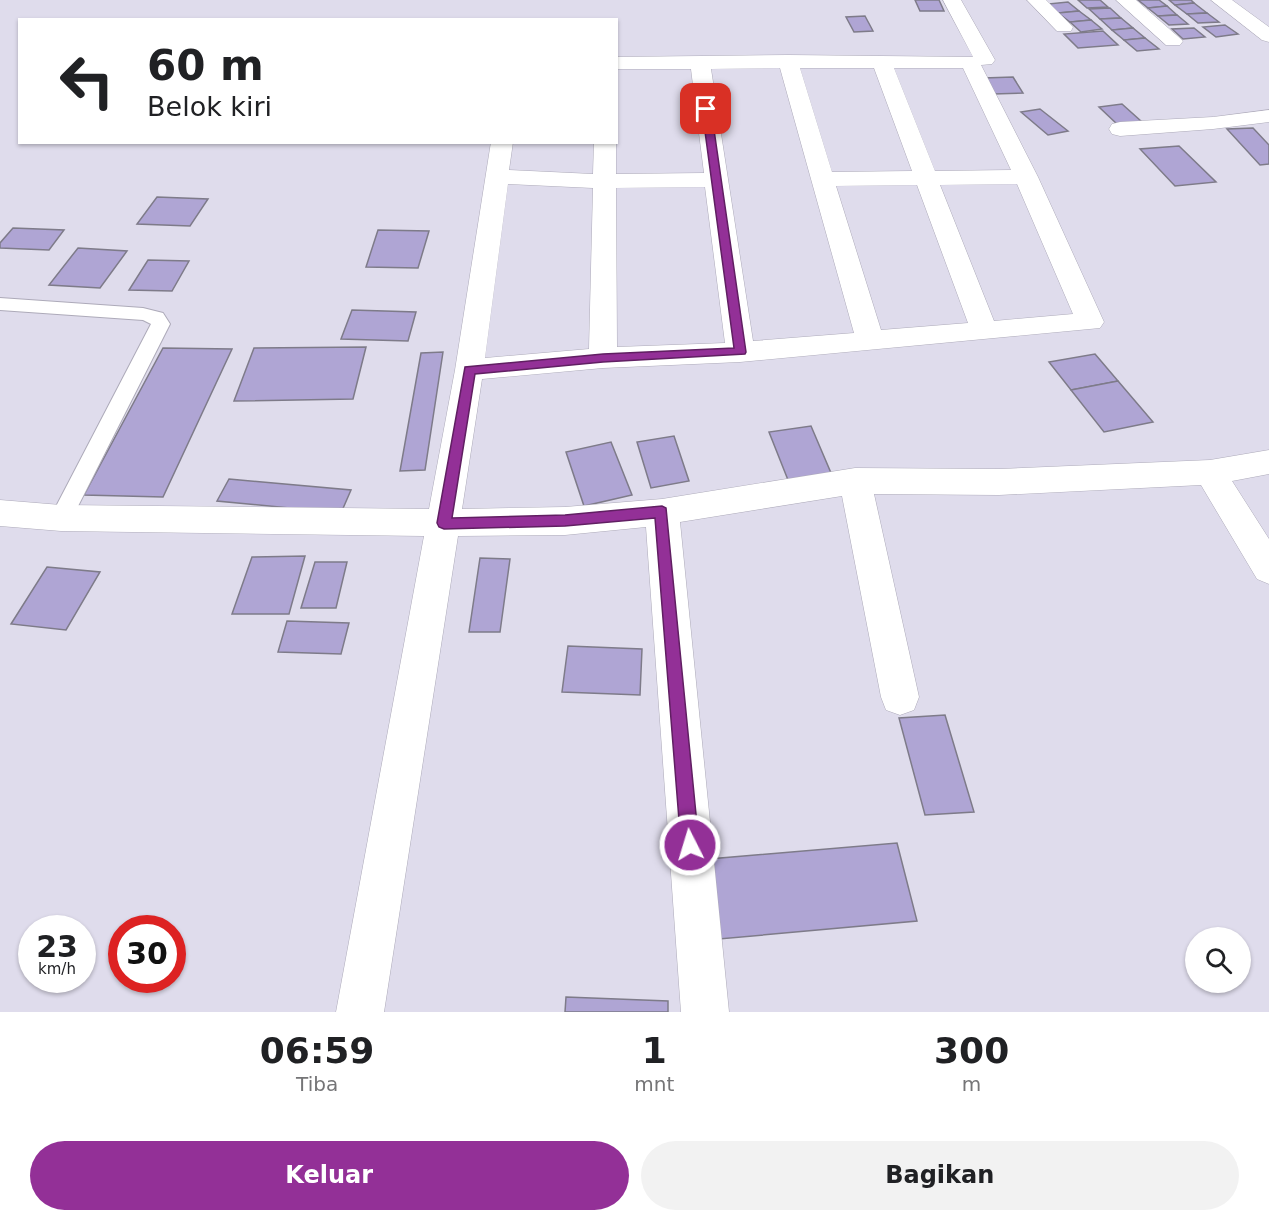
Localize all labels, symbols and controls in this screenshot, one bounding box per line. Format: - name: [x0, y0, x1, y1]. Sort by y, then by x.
- text: 60 m: [147, 41, 264, 90]
- icon: left: [48, 42, 126, 120]
- pin: [680, 83, 731, 134]
- text: Belok kiri: [147, 91, 272, 122]
- icon: arrive: [689, 92, 722, 125]
- position arrow: [658, 813, 722, 877]
- speed limit sign: 30: [108, 915, 186, 993]
- map controls: [1185, 927, 1251, 993]
- button: search: [1185, 927, 1251, 993]
- text: 23: [36, 929, 78, 964]
- text: km/h: [38, 960, 76, 978]
- text: 06:59: [260, 1030, 374, 1071]
- text: 1: [642, 1030, 667, 1071]
- text: 300: [934, 1030, 1009, 1071]
- text: Tiba: [296, 1072, 338, 1096]
- text: mnt: [634, 1072, 674, 1096]
- text: m: [962, 1072, 981, 1096]
- button: Keluar: [30, 1141, 629, 1210]
- button: Bagikan: [641, 1141, 1239, 1210]

